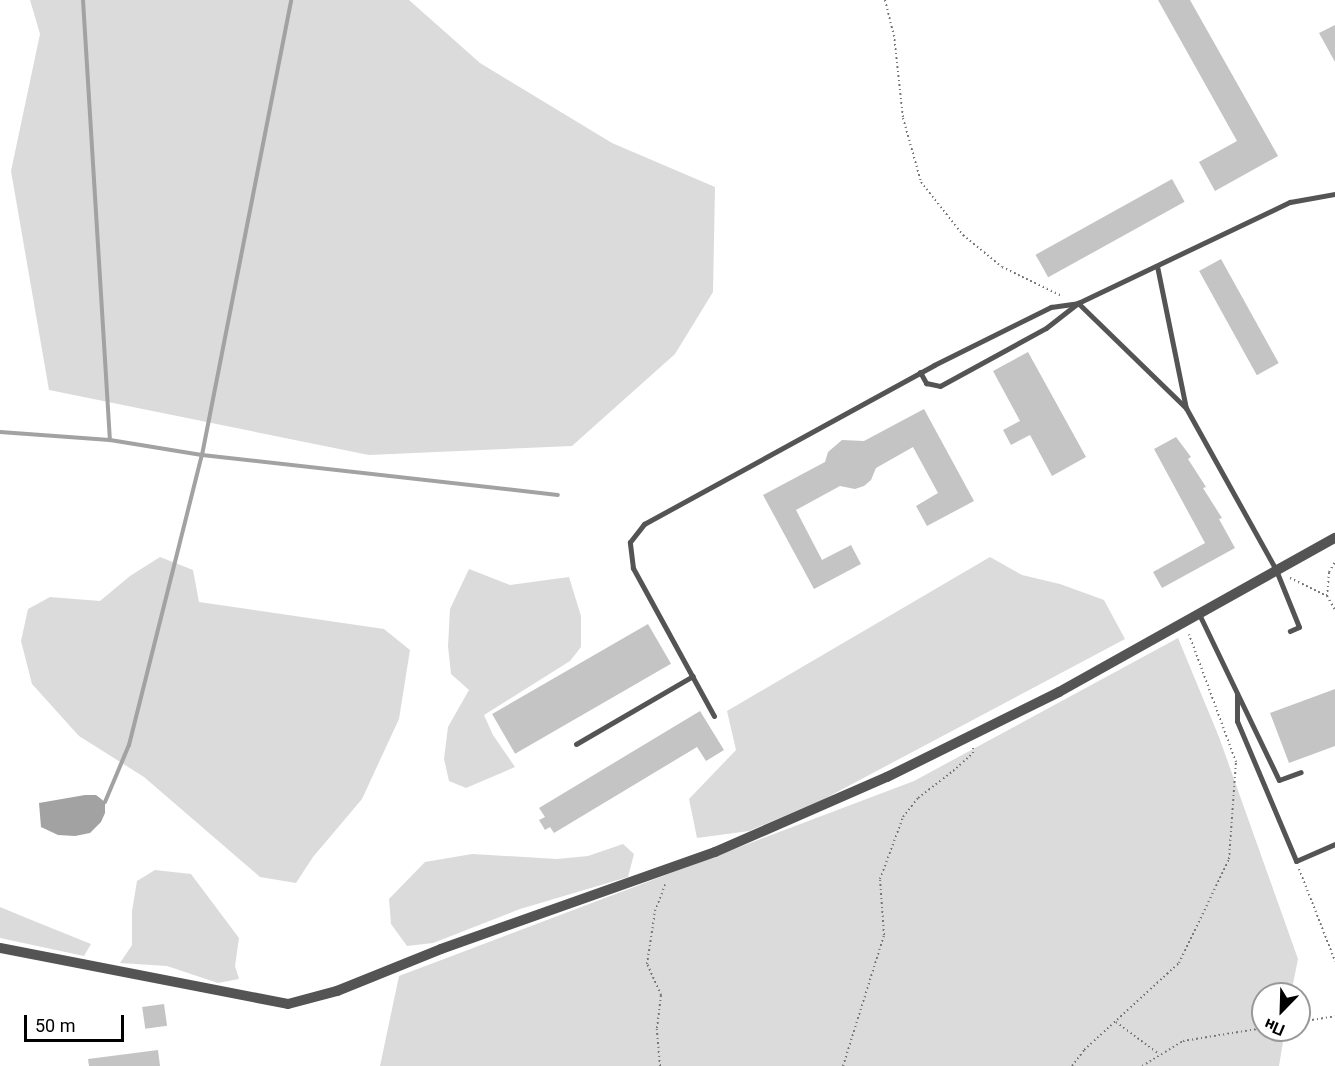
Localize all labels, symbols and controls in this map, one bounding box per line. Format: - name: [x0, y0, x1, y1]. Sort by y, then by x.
- north arrow: [1251, 982, 1311, 1042]
- scale bar: [27, 1003, 128, 1041]
- text: Пн: [1261, 1014, 1288, 1040]
- text: 50 m: [35, 1015, 75, 1036]

